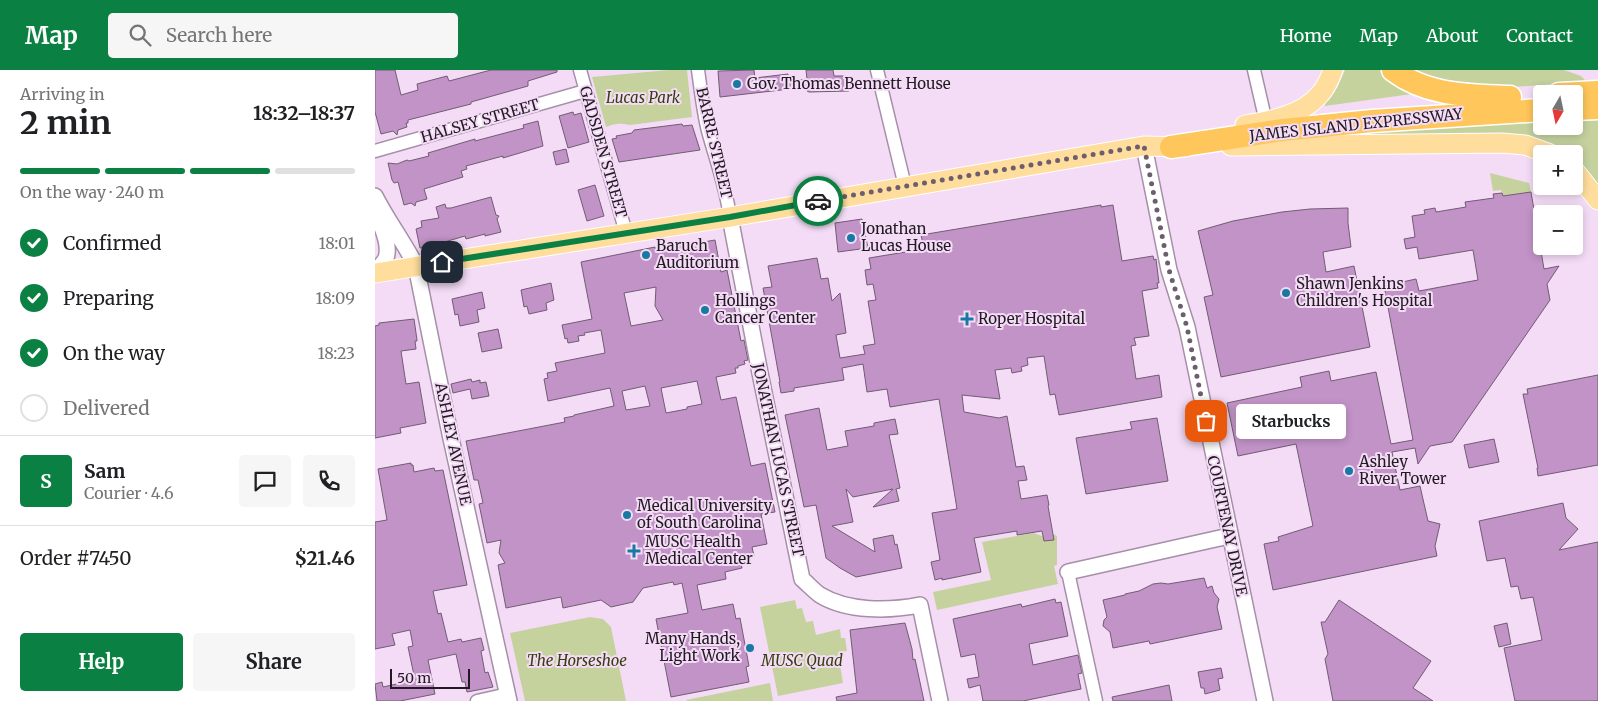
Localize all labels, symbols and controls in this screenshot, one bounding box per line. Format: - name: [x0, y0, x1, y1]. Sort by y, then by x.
- search box: [108, 13, 458, 58]
- text: Map: [25, 20, 78, 51]
- icon: search: [126, 21, 154, 49]
- text: Search here: [166, 23, 272, 47]
- text: Home: [1280, 24, 1332, 47]
- text: Map: [1360, 24, 1398, 47]
- text: About: [1426, 24, 1478, 47]
- text: Contact: [1506, 24, 1573, 47]
- place label: Gov. Thomas Bennett House: [747, 74, 951, 93]
- marker: Gov. Thomas Bennett House: [731, 78, 743, 90]
- text: Arriving in: [20, 84, 105, 104]
- street label: GADSDEN STREET: [576, 84, 632, 220]
- street label: BARRE STREET: [692, 85, 737, 201]
- north arrow: [1533, 85, 1583, 135]
- map controls: [1533, 85, 1583, 255]
- park label: Lucas Park: [606, 88, 681, 107]
- street label: HALSEY STREET: [418, 94, 542, 147]
- text: 18:32–18:37: [253, 101, 355, 125]
- text: 2 min: [20, 103, 111, 143]
- street label: JAMES ISLAND EXPRESSWAY: [1247, 104, 1464, 145]
- button: +: [1533, 145, 1583, 195]
- courier: [793, 176, 843, 226]
- text: On the way · 240 m: [20, 182, 164, 202]
- icon: car: [804, 187, 832, 215]
- button: −: [1533, 205, 1583, 255]
- place label: Jonathan Lucas House: [860, 219, 951, 255]
- icon: check: [20, 229, 48, 257]
- text: Confirmed: [63, 231, 161, 255]
- marker: Jonathan Lucas House: [845, 232, 857, 244]
- text: 18:01: [319, 233, 355, 253]
- place label: Baruch Auditorium: [655, 236, 739, 272]
- pin: [421, 241, 463, 283]
- icon: home: [428, 248, 456, 276]
- marker: Baruch Auditorium: [640, 249, 652, 261]
- place label: Shawn Jenkins Children's Hospital: [1296, 274, 1433, 310]
- icon: check: [20, 284, 48, 312]
- text: Preparing: [63, 286, 154, 310]
- marker: Shawn Jenkins Children's Hospital: [1280, 287, 1292, 299]
- text: 18:09: [316, 288, 355, 308]
- place label: Hollings Cancer Center: [715, 291, 816, 327]
- marker: Hollings Cancer Center: [699, 304, 711, 316]
- place label: Roper Hospital: [978, 309, 1086, 328]
- marker: Roper Hospital: [960, 312, 974, 326]
- icon: check: [20, 339, 48, 367]
- text: On the way: [63, 341, 165, 365]
- text: 18:23: [317, 343, 355, 363]
- street label: JONATHAN LUCAS STREET: [748, 360, 808, 559]
- street label: ASHLEY AVENUE: [431, 380, 476, 507]
- text: Delivered: [63, 396, 150, 420]
- pin: [1185, 400, 1227, 442]
- callout: Starbucks: [1236, 404, 1346, 438]
- icon: bag: [1192, 407, 1220, 435]
- text: Starbucks: [1252, 411, 1330, 431]
- place label: Ashley River Tower: [1358, 452, 1447, 488]
- street label: COURTENAY DRIVE: [1203, 454, 1252, 598]
- button: chat: [239, 455, 291, 507]
- button: phone: [303, 455, 355, 507]
- text: Sam: [84, 459, 125, 483]
- marker: Ashley River Tower: [1343, 465, 1355, 477]
- text: S: [40, 469, 52, 493]
- text: Courier · 4.6: [84, 483, 174, 503]
- place label: Medical University of South Carolina: [637, 496, 772, 532]
- marker: Medical University of South Carolina: [621, 509, 633, 521]
- place label: MUSC Health Medical Center: [645, 532, 753, 568]
- marker: MUSC Health Medical Center: [627, 544, 641, 558]
- text: Order #7450: [20, 546, 132, 570]
- text: $21.46: [294, 546, 355, 570]
- place label: Many Hands, Light Work: [645, 629, 740, 665]
- button: Help: [20, 633, 183, 691]
- button: Share: [193, 633, 355, 691]
- marker: Many Hands, Light Work: [744, 642, 756, 654]
- park label: The Horseshoe: [527, 651, 627, 670]
- park label: MUSC Quad: [760, 651, 843, 670]
- scale bar: [390, 666, 470, 689]
- text: 50 m: [397, 669, 431, 687]

